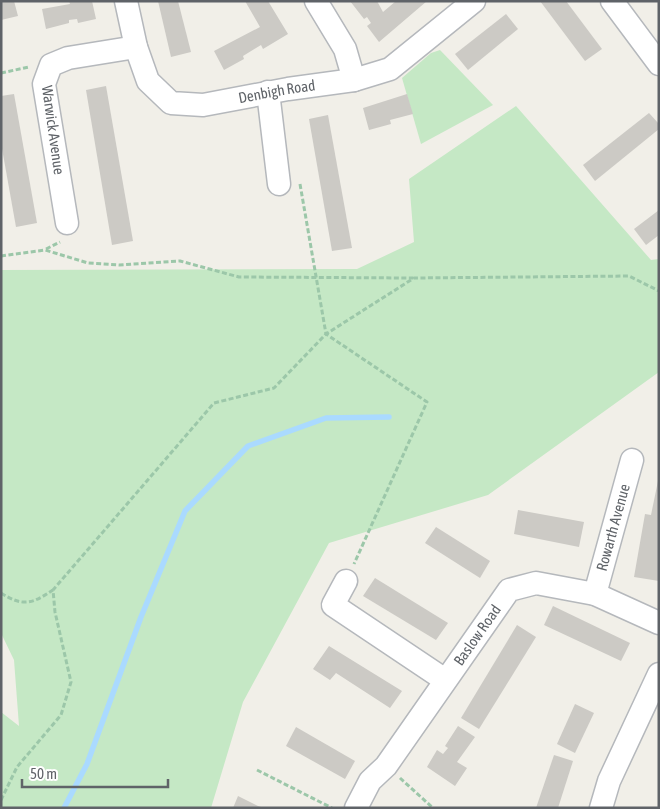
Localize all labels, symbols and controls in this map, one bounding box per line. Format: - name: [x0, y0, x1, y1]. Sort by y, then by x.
- street label: Denbigh Road: [237, 76, 316, 106]
- street label: Warwick Avenue: [39, 84, 68, 176]
- street label: Rowarth Avenue: [593, 482, 633, 573]
- street label: Baslow Road: [450, 601, 504, 668]
- scale bar: [22, 756, 169, 788]
- text: 50 m: [30, 765, 57, 782]

